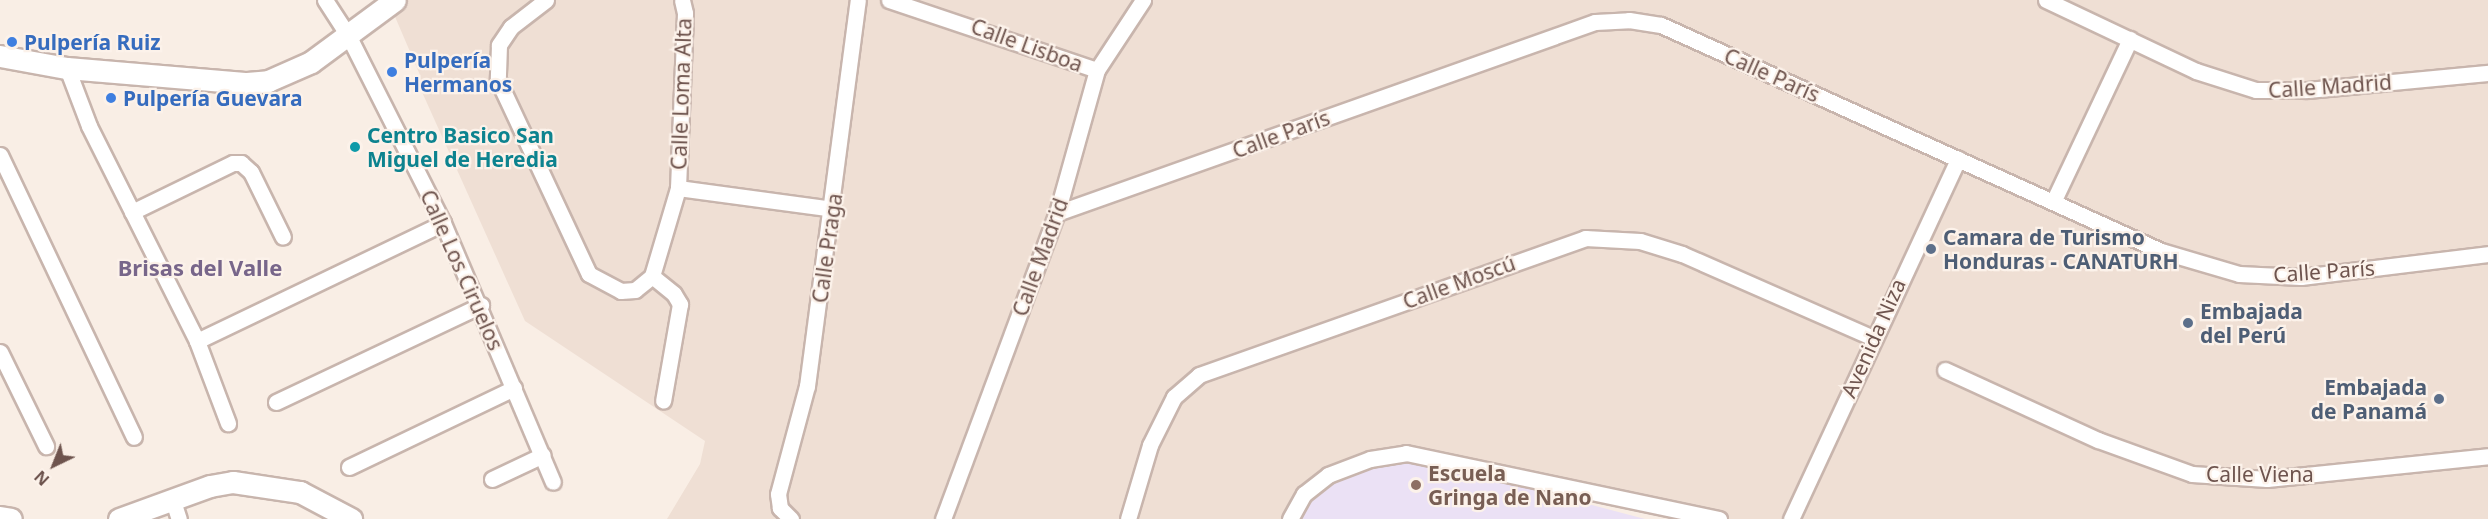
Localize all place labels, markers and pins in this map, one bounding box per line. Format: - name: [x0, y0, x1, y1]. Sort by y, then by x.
- place label: Pulpería Ruiz: [24, 29, 161, 55]
- marker: Pulpería Ruiz: [5, 35, 19, 49]
- place label: Pulpería Hermanos: [404, 47, 512, 97]
- marker: Pulpería Hermanos: [385, 65, 399, 79]
- place label: Pulpería Guevara: [123, 85, 303, 111]
- marker: Pulpería Guevara: [104, 91, 118, 105]
- place label: Centro Basico San Miguel de Heredia: [367, 122, 558, 172]
- marker: Centro Basico San Miguel de Heredia: [348, 140, 362, 154]
- place label: Camara de Turismo Honduras - CANATURH: [1943, 224, 2178, 274]
- marker: Camara de Turismo Honduras - CANATURH: [1924, 242, 1938, 256]
- place label: Embajada del Perú: [2200, 298, 2303, 348]
- marker: Embajada del Perú: [2181, 316, 2195, 330]
- place label: Embajada de Panamá: [2311, 374, 2427, 424]
- marker: Embajada de Panamá: [2432, 392, 2446, 406]
- place label: Escuela Gringa de Nano: [1428, 460, 1592, 510]
- marker: Escuela Gringa de Nano: [1409, 478, 1423, 492]

